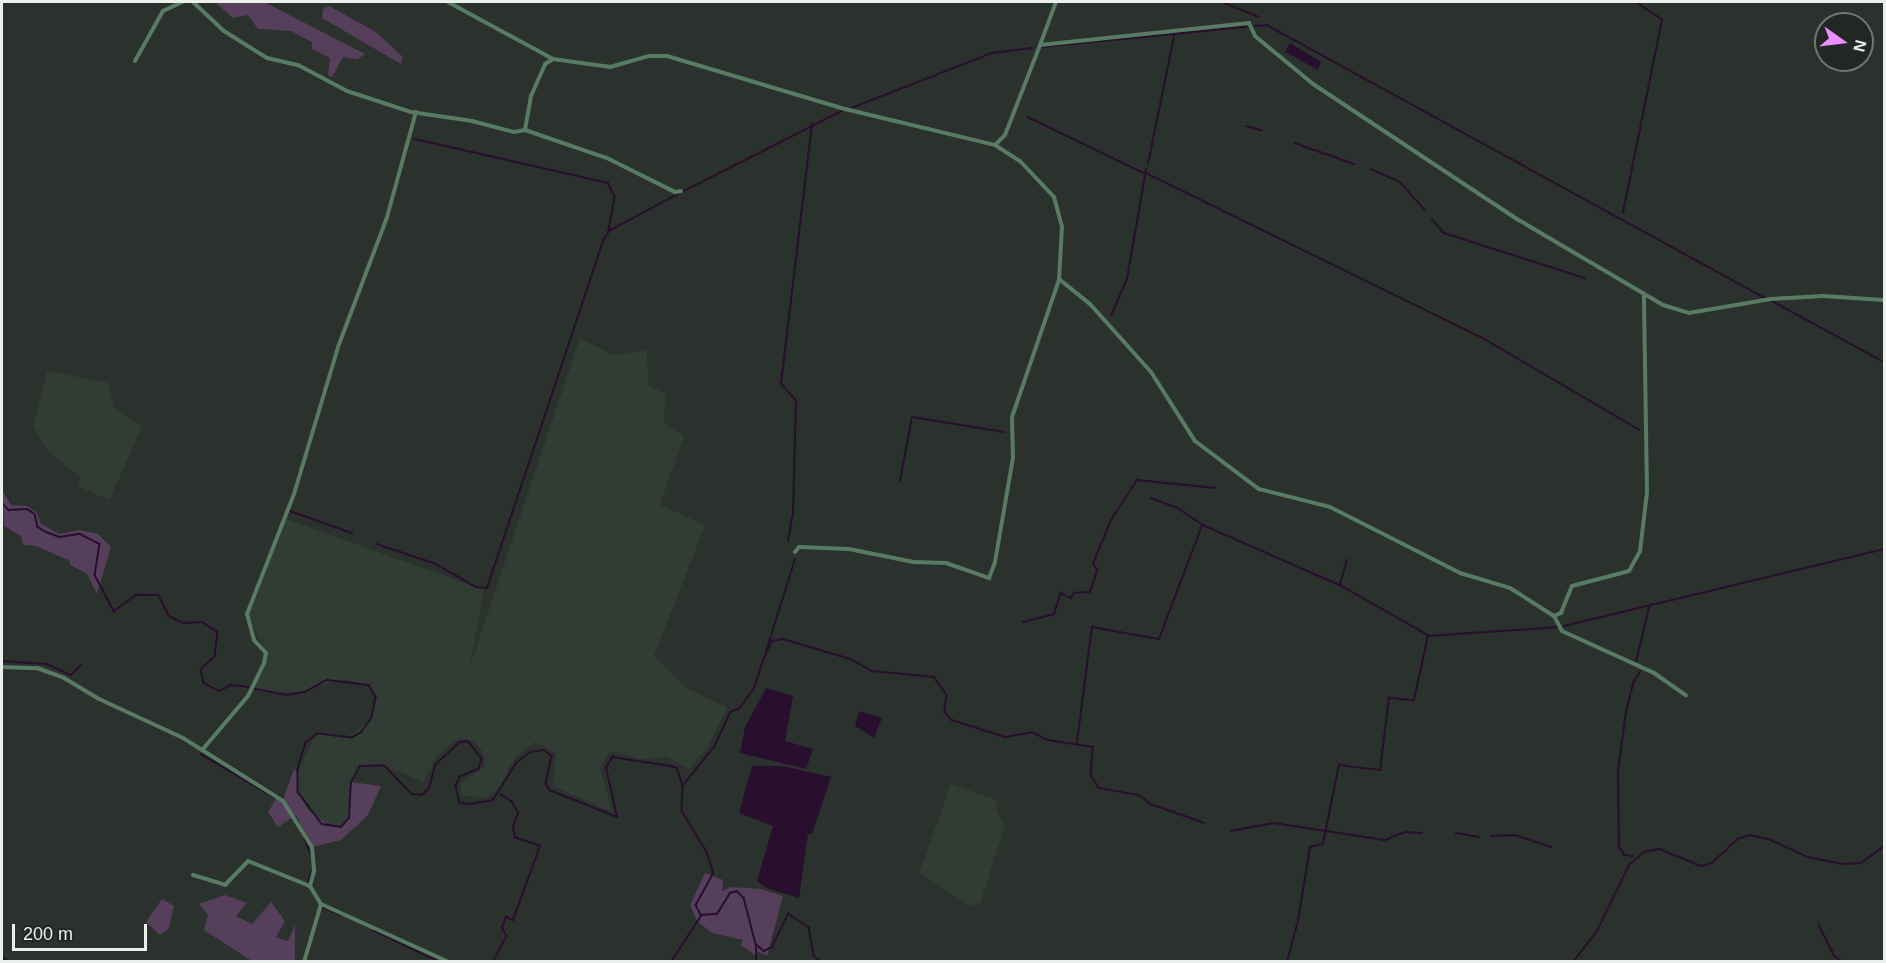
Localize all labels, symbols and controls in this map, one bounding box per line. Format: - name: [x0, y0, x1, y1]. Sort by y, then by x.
- north arrow: [1814, 12, 1874, 72]
- text: N: [1850, 38, 1870, 54]
- scale bar: [15, 912, 150, 950]
- text: 200 m: [23, 924, 73, 944]

